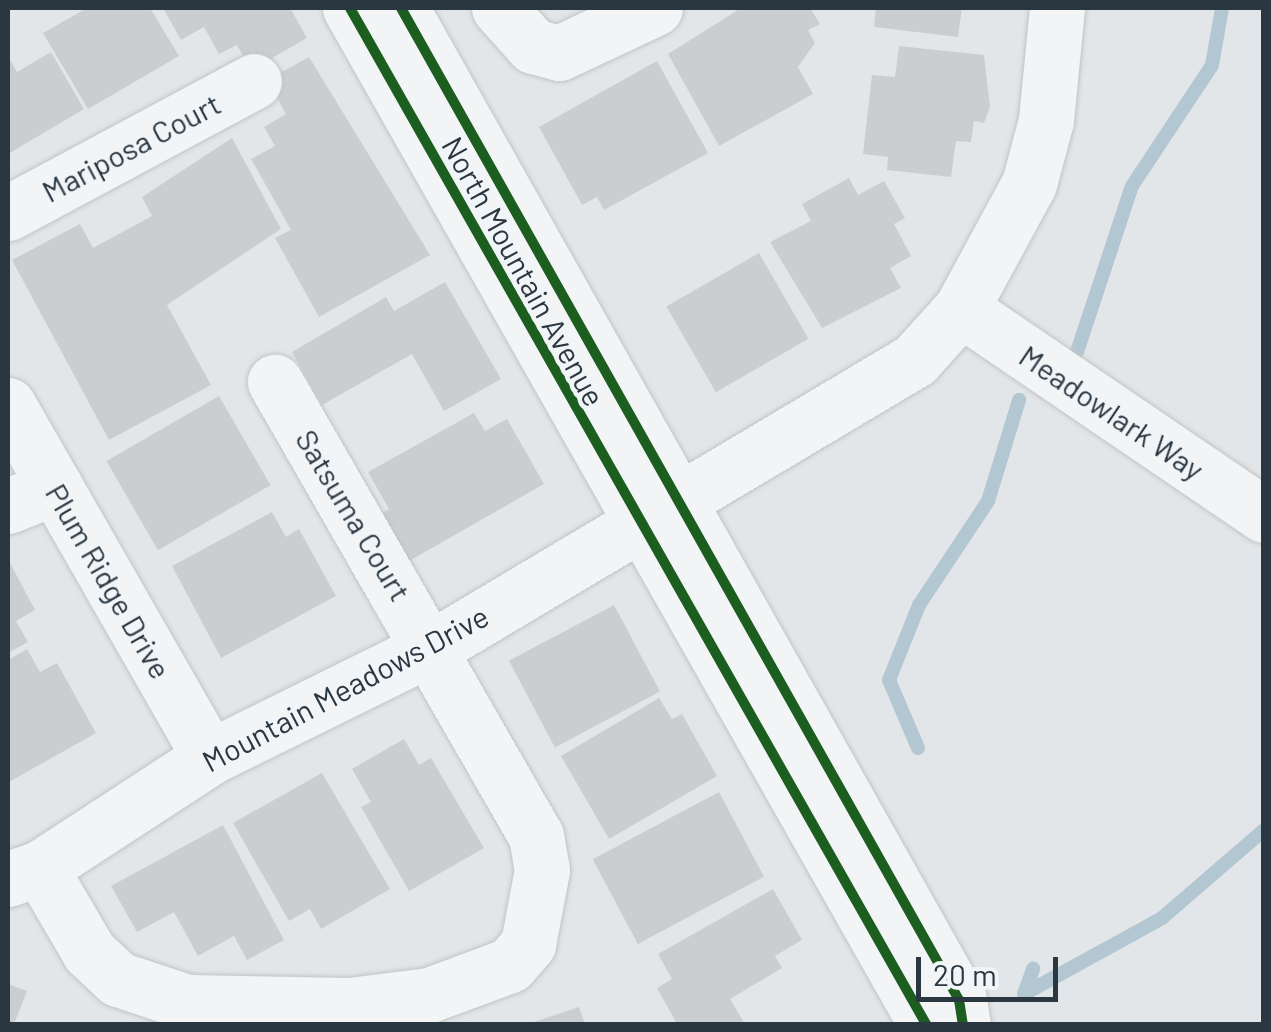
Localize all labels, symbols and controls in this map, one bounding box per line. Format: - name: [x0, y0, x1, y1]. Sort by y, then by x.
- street label: Mariposa Court: [36, 85, 226, 209]
- street label: North Mountain Avenue: [435, 130, 613, 412]
- street label: Meadowlark Way: [1013, 337, 1211, 487]
- street label: Satsuma Court: [289, 423, 419, 607]
- street label: Plum Ridge Drive: [39, 477, 179, 685]
- street label: Mountain Meadows Drive: [196, 597, 494, 779]
- scale bar: [921, 937, 1064, 999]
- text: 20 m: [933, 956, 997, 992]

